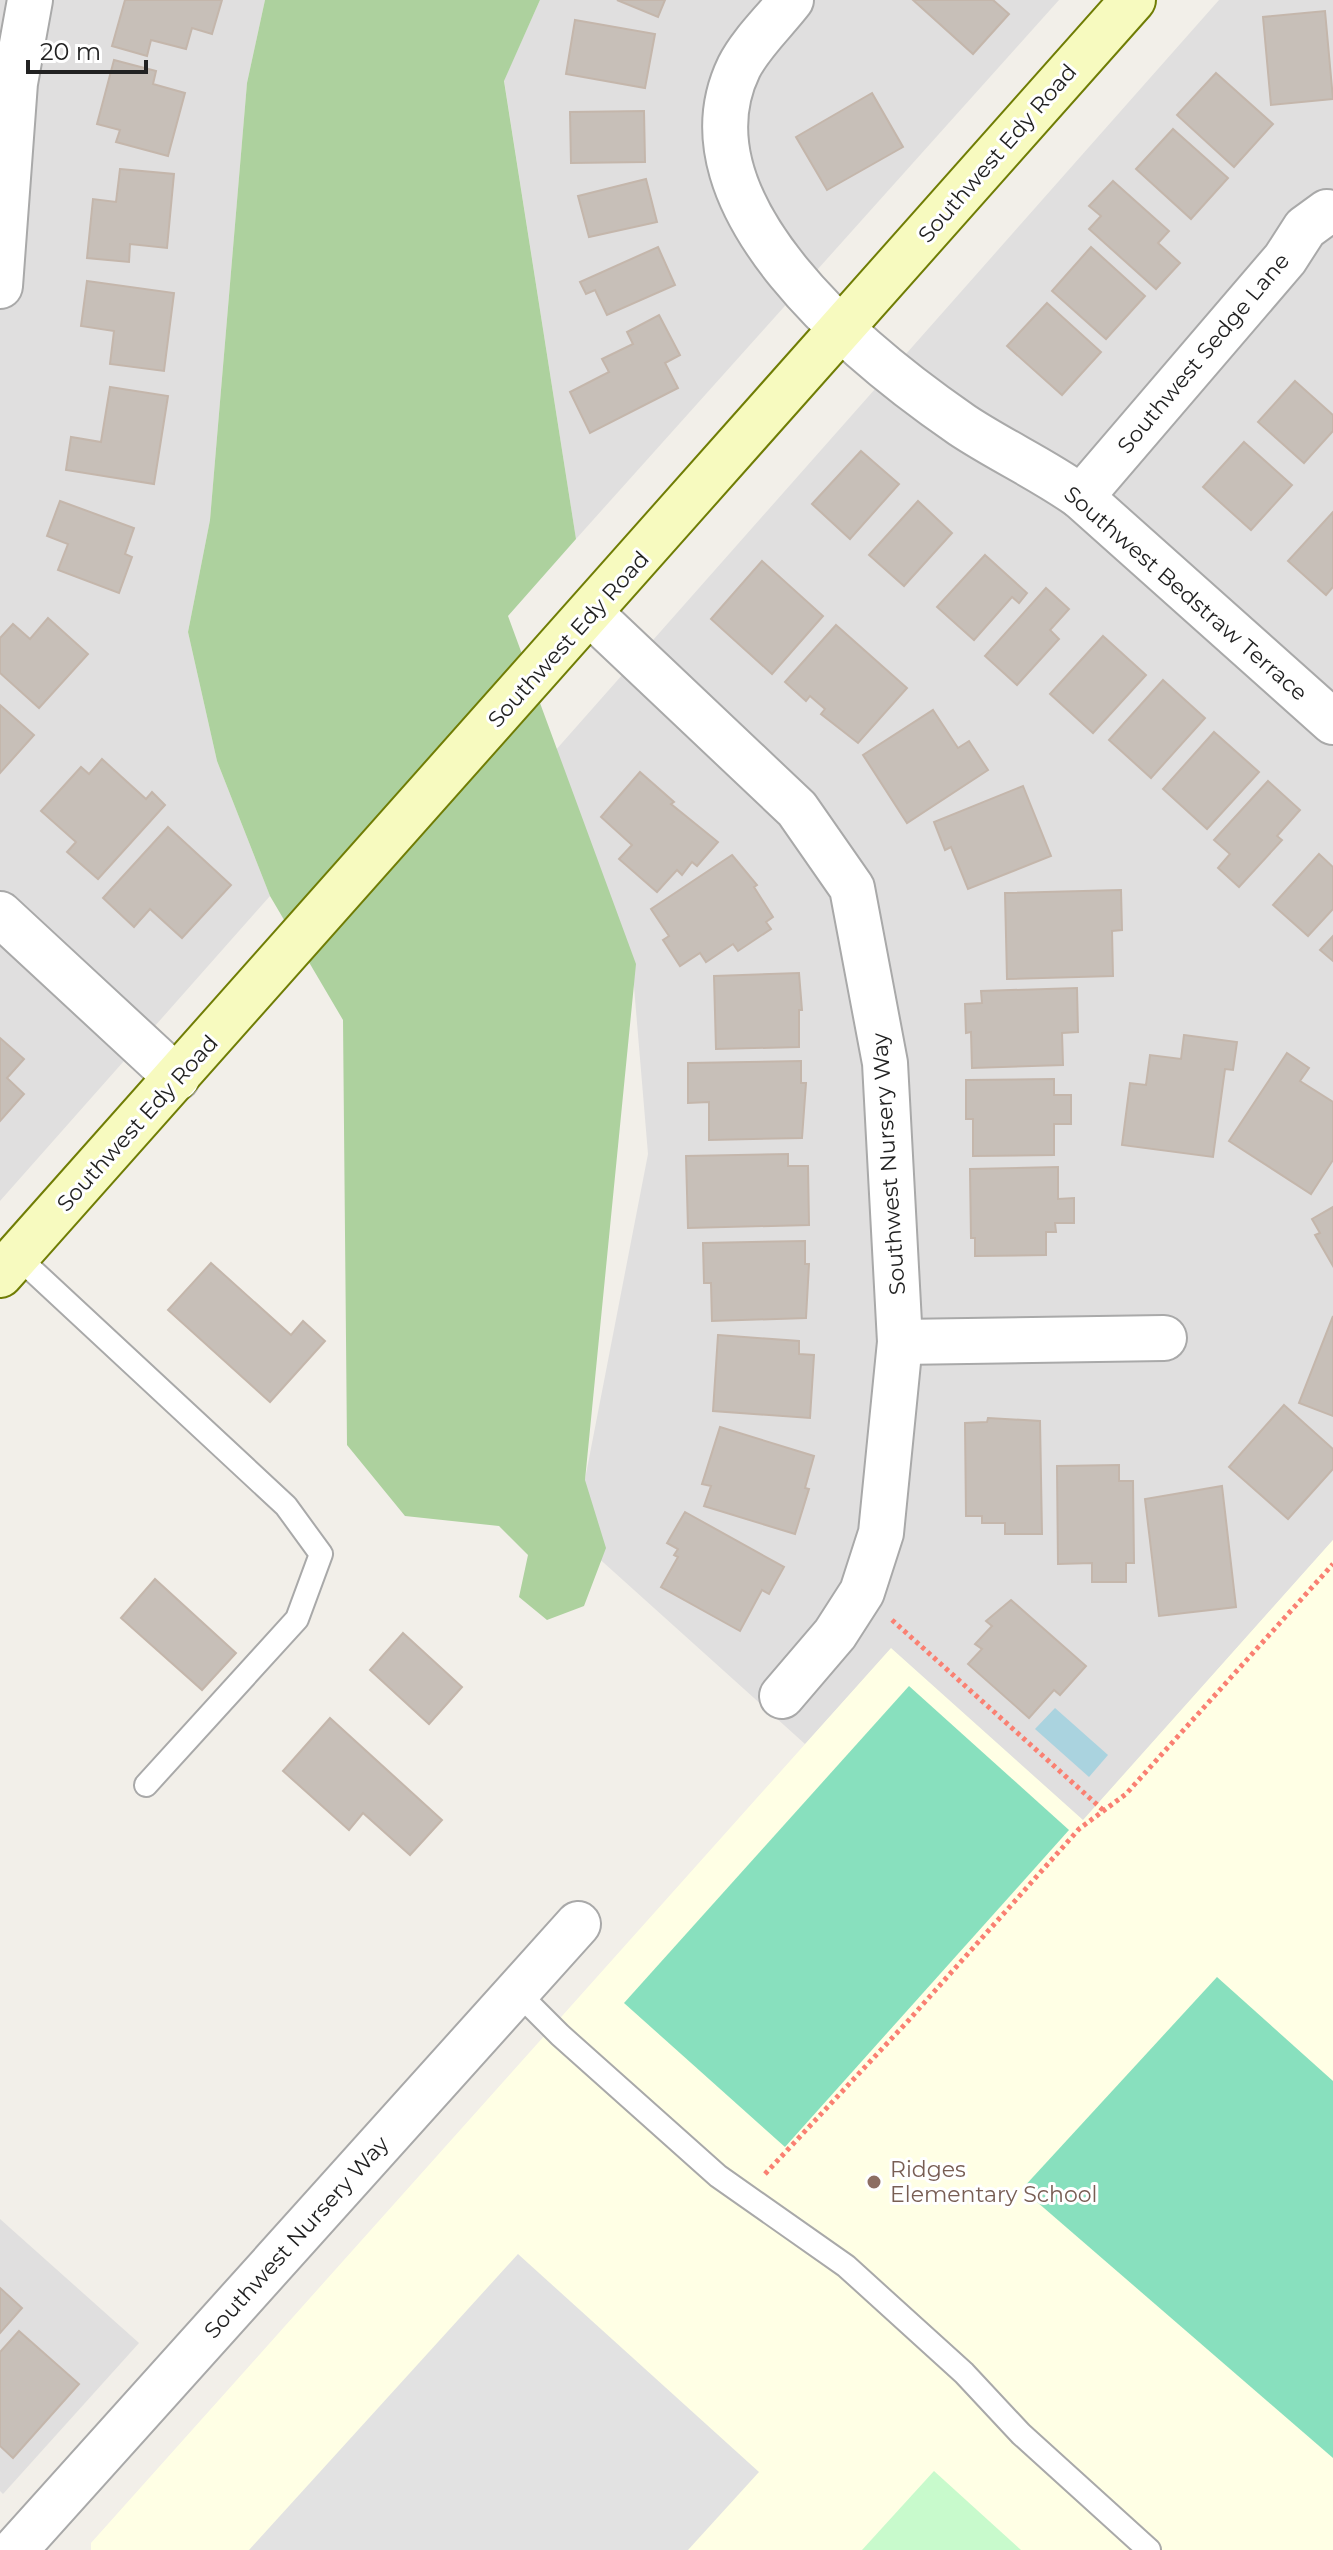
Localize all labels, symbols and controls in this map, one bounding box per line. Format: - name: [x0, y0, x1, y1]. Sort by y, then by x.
- scale bar: [28, 24, 146, 74]
- text: 20 m: [40, 37, 101, 66]
- street label: Southwest Edy Road: [912, 58, 1082, 248]
- street label: Southwest Sedge Lane: [1112, 248, 1295, 459]
- street label: Southwest Bedstraw Terrace: [1059, 480, 1313, 706]
- street label: Southwest Edy Road: [482, 546, 655, 733]
- street label: Southwest Edy Road: [51, 1030, 224, 1217]
- street label: Southwest Nursery Way: [866, 1032, 911, 1296]
- street label: Southwest Nursery Way: [198, 2131, 394, 2344]
- place label: Ridges Elementary School: [890, 2156, 1097, 2208]
- marker: Ridges Elementary School: [865, 2173, 883, 2191]

